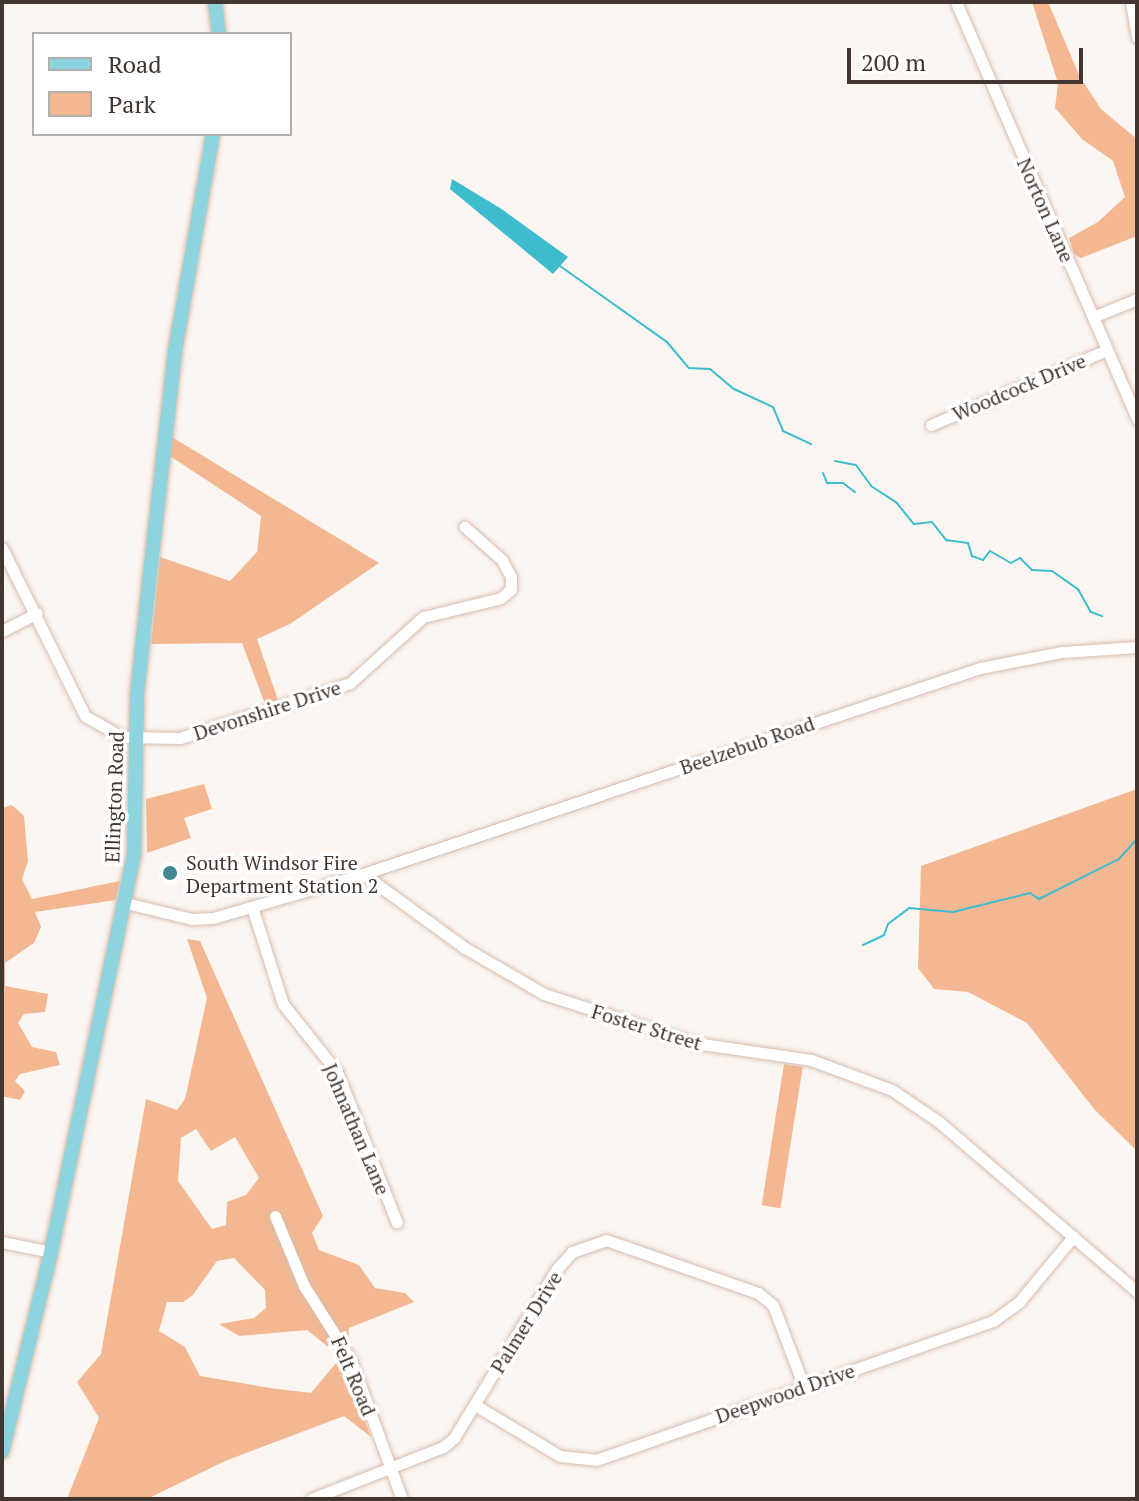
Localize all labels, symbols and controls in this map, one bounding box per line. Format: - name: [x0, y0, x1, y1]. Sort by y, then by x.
- legend: [32, 32, 292, 136]
- scale bar: [851, 32, 1087, 82]
- text: 200 m: [861, 46, 926, 78]
- text: Road: [108, 48, 162, 80]
- text: Park: [108, 88, 156, 120]
- street label: Norton Lane: [1012, 154, 1080, 266]
- street label: Woodcock Drive: [949, 348, 1089, 426]
- street label: Devonshire Drive: [190, 675, 344, 745]
- street label: Beelzebub Road: [677, 711, 817, 779]
- street label: Ellington Road: [100, 731, 128, 863]
- place label: South Windsor Fire Department Station 2: [186, 850, 378, 897]
- marker: South Windsor Fire Department Station 2: [161, 864, 179, 882]
- street label: Foster Street: [589, 999, 705, 1055]
- street label: Johnathan Lane: [318, 1060, 396, 1198]
- street label: Palmer Drive: [485, 1267, 567, 1377]
- street label: Felt Road: [327, 1333, 381, 1419]
- street label: Deepwood Drive: [712, 1358, 858, 1428]

